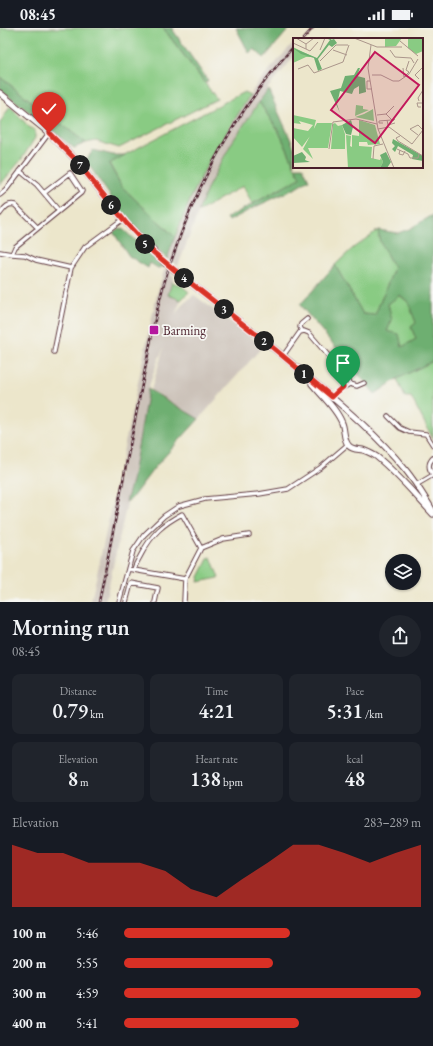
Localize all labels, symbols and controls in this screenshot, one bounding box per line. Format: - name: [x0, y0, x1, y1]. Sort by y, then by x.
- text: 08:45: [20, 5, 56, 24]
- inset map: [293, 38, 423, 168]
- pin: [32, 92, 66, 133]
- icon: check: [38, 98, 60, 120]
- pin: 7: [70, 155, 90, 175]
- text: 7: [77, 158, 83, 172]
- pin: 6: [101, 195, 121, 215]
- text: 6: [108, 198, 114, 212]
- pin: 5: [135, 234, 155, 254]
- text: 5: [142, 237, 148, 251]
- pin: 4: [174, 268, 194, 288]
- text: 4: [181, 271, 187, 285]
- pin: 3: [214, 299, 234, 319]
- text: 3: [221, 302, 227, 316]
- place label: Barming: [163, 322, 206, 339]
- marker: Barming: [148, 324, 160, 336]
- pin: 2: [254, 331, 274, 351]
- text: 2: [261, 334, 267, 348]
- pin: [326, 346, 360, 387]
- icon: arrive: [332, 352, 354, 374]
- pin: 1: [294, 364, 314, 384]
- text: 1: [301, 367, 307, 381]
- map controls: [385, 554, 421, 590]
- button: layers: [385, 554, 421, 590]
- text: Morning run: [12, 613, 130, 642]
- button: share: [379, 615, 421, 657]
- text: 08:45: [12, 643, 40, 660]
- text: Distance: [60, 684, 97, 698]
- text: Time: [205, 684, 228, 698]
- text: Pace: [346, 684, 364, 698]
- text: 0.79: [52, 698, 88, 724]
- text: 4:21: [198, 698, 235, 724]
- text: 5:31: [327, 698, 363, 724]
- text: km: [88, 707, 104, 721]
- text: /km: [363, 707, 383, 721]
- text: Elevation: [58, 752, 98, 766]
- text: Heart rate: [195, 752, 238, 766]
- text: kcal: [347, 752, 363, 766]
- text: 8: [68, 766, 78, 792]
- text: 138: [190, 766, 221, 792]
- text: 48: [345, 766, 365, 792]
- text: m: [78, 775, 89, 789]
- text: bpm: [221, 775, 243, 789]
- text: Elevation: [12, 814, 59, 831]
- text: 283–289 m: [364, 814, 421, 831]
- text: 100 m: [12, 925, 46, 942]
- text: 5:46: [76, 925, 98, 942]
- text: 200 m: [12, 955, 46, 972]
- text: 5:55: [76, 955, 98, 972]
- text: 300 m: [12, 985, 46, 1002]
- text: 4:59: [76, 985, 98, 1002]
- text: 400 m: [12, 1015, 46, 1032]
- text: 5:41: [76, 1015, 98, 1032]

